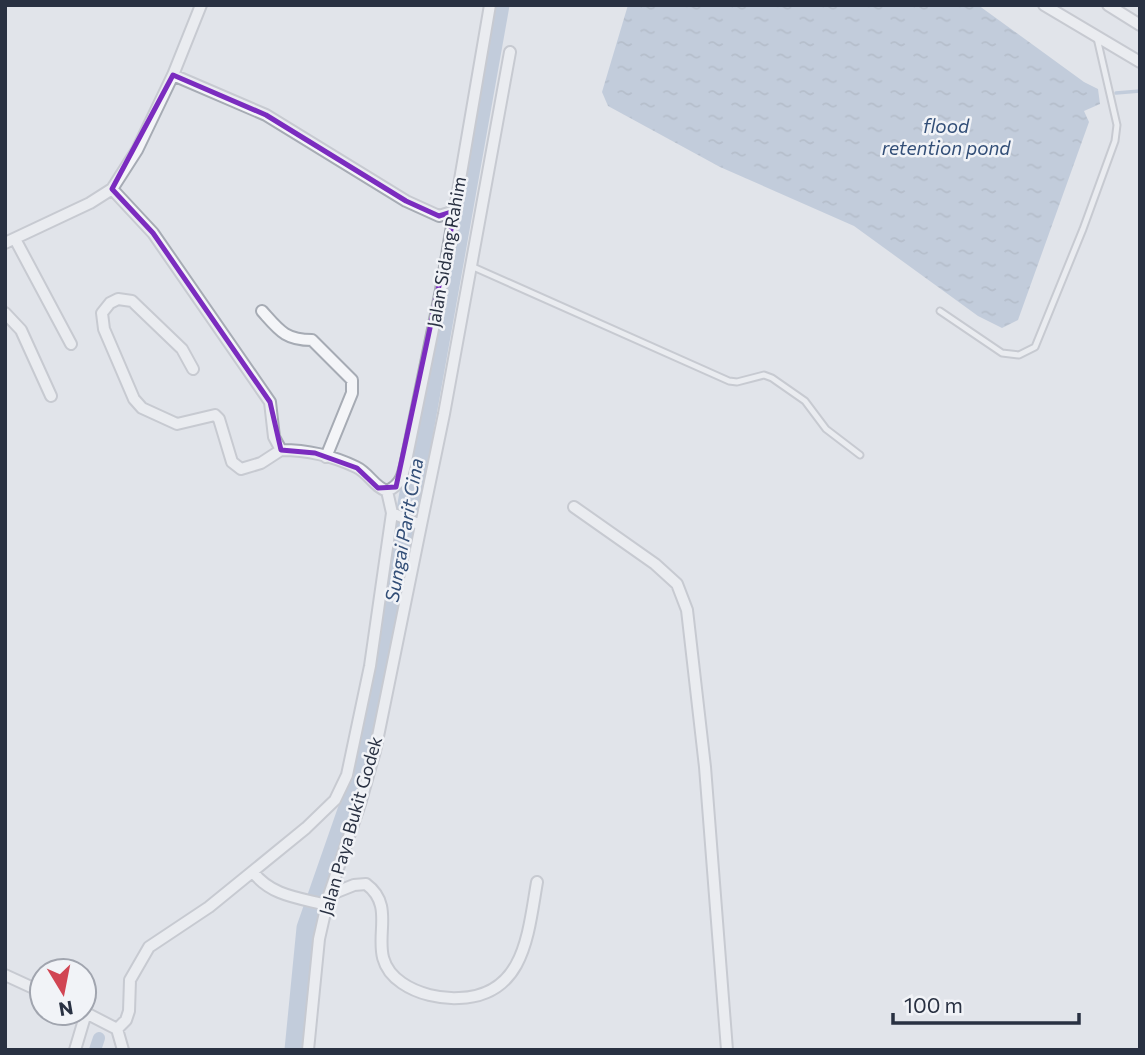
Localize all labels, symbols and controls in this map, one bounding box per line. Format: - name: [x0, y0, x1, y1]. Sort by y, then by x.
- water label: flood retention pond: [882, 114, 1011, 159]
- street label: Jalan Sidang Rahim: [422, 175, 470, 329]
- water label: Sungai Parit Cina: [380, 456, 427, 604]
- street label: Jalan Paya Bukit Godek: [314, 733, 386, 918]
- north arrow: [28, 957, 98, 1027]
- scale bar: [893, 982, 1078, 1026]
- text: 100 m: [904, 992, 963, 1017]
- text: N: [57, 997, 75, 1022]

